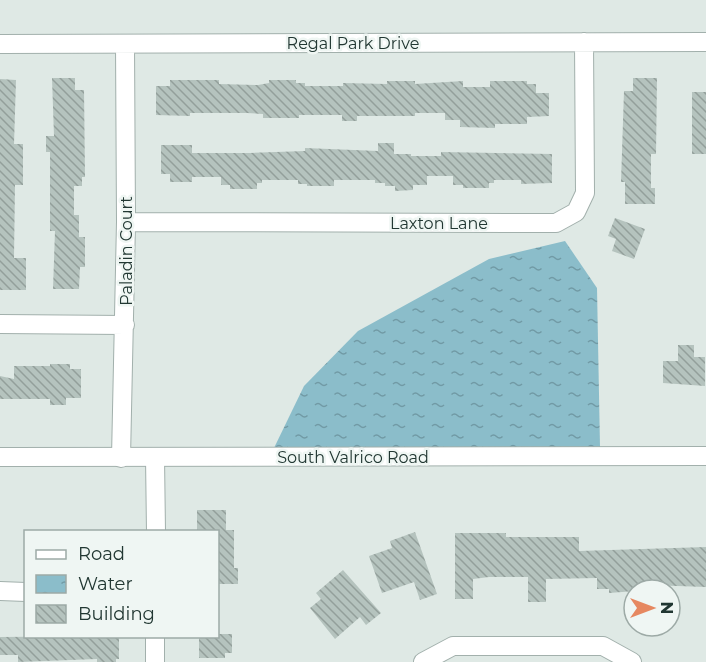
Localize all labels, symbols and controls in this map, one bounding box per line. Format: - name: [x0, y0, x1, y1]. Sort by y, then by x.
- street label: Regal Park Drive: [287, 34, 419, 53]
- street label: Paladin Court: [117, 196, 136, 306]
- street label: Laxton Lane: [390, 214, 488, 233]
- street label: South Valrico Road: [277, 448, 429, 467]
- legend: [24, 530, 219, 638]
- text: Road: [78, 543, 125, 565]
- text: Water: [78, 573, 133, 595]
- north arrow: [622, 578, 682, 638]
- text: N: [657, 602, 676, 614]
- text: Building: [78, 603, 155, 625]

